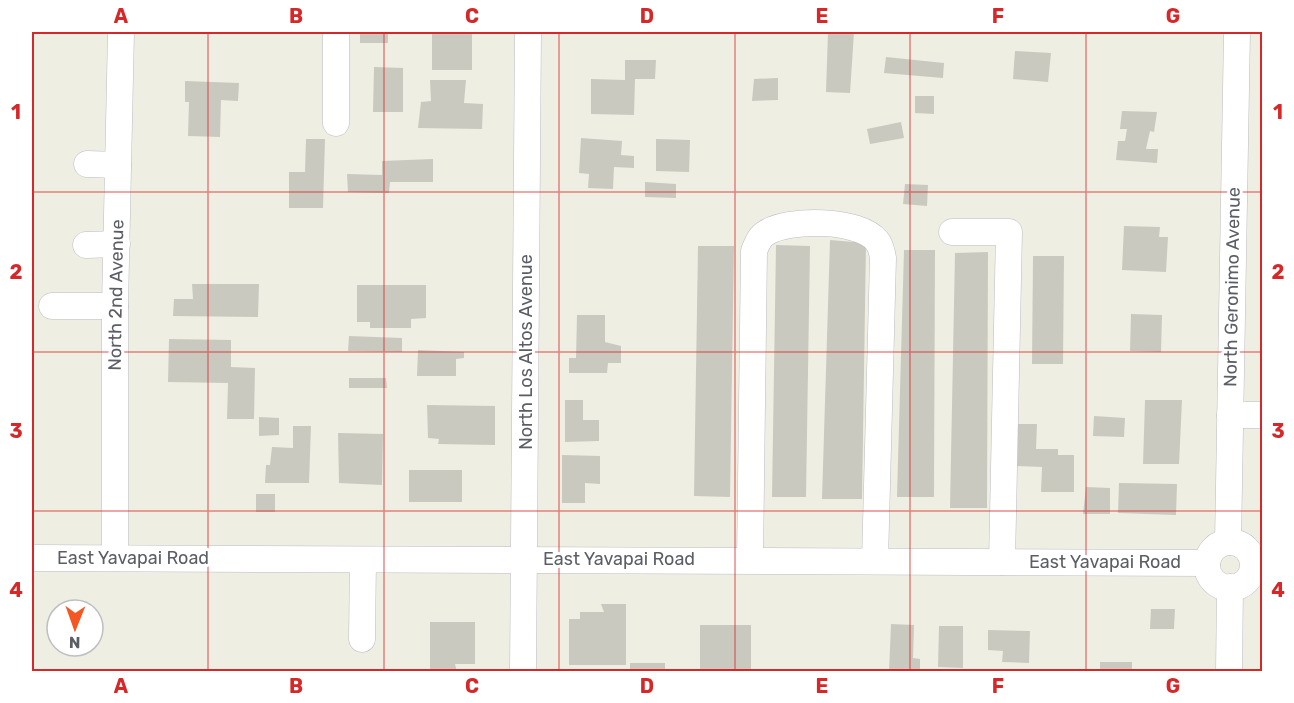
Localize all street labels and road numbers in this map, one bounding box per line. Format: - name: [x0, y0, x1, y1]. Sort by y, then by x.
- street label: North Geronimo Avenue: [1219, 187, 1245, 387]
- street label: North 2nd Avenue: [104, 219, 128, 371]
- street label: North Los Altos Avenue: [515, 254, 537, 450]
- street label: East Yavapai Road: [57, 547, 209, 569]
- street label: East Yavapai Road: [543, 548, 695, 570]
- street label: East Yavapai Road: [1029, 551, 1181, 573]

